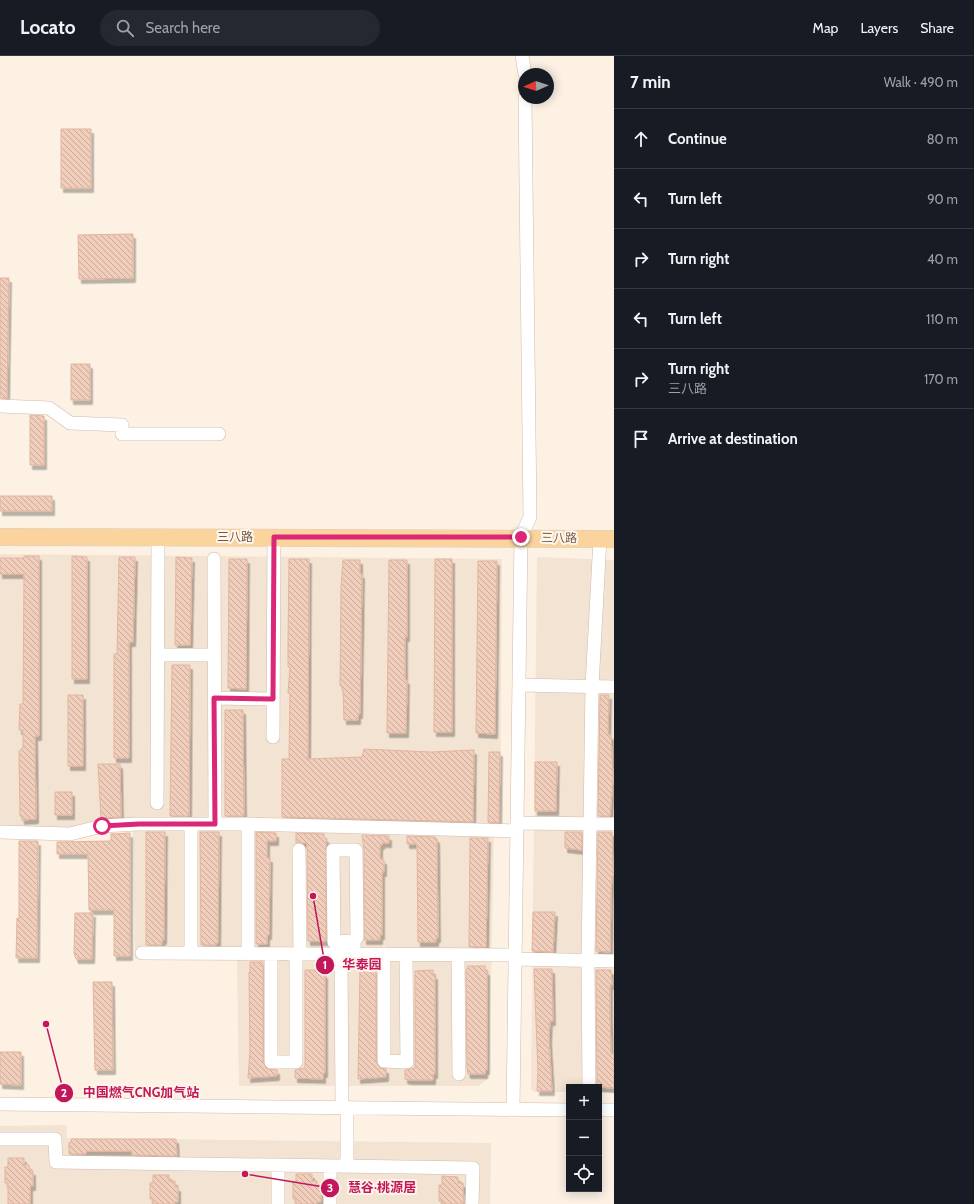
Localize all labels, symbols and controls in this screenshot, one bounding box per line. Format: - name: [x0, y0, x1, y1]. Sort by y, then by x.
- search box: [100, 10, 380, 46]
- text: Locato: [20, 16, 76, 39]
- icon: search: [114, 17, 136, 39]
- text: Search here: [146, 19, 220, 37]
- text: Map: [813, 19, 838, 37]
- text: Layers: [860, 19, 898, 37]
- text: Share: [920, 19, 954, 37]
- north arrow: [518, 68, 554, 104]
- text: 7 min: [630, 72, 671, 92]
- text: Walk · 490 m: [884, 74, 958, 90]
- icon: ahead: [630, 128, 652, 150]
- text: Continue: [668, 130, 727, 148]
- text: 80 m: [927, 131, 958, 147]
- icon: left: [630, 188, 652, 210]
- text: Turn left: [668, 190, 722, 208]
- text: 90 m: [927, 191, 958, 207]
- icon: right: [630, 248, 652, 270]
- text: Turn right: [668, 250, 729, 268]
- text: 40 m: [927, 251, 958, 267]
- icon: left: [630, 308, 652, 330]
- text: Turn left: [668, 310, 722, 328]
- text: 110 m: [926, 311, 958, 327]
- text: Turn right: [668, 360, 729, 378]
- icon: right: [630, 368, 652, 390]
- text: 170 m: [924, 371, 958, 387]
- text: 三八路: [668, 380, 707, 396]
- icon: arrive: [630, 428, 652, 450]
- text: Arrive at destination: [668, 430, 798, 448]
- route end: [512, 528, 530, 546]
- street label: 三八路: [217, 529, 253, 544]
- street label: 三八路: [541, 530, 577, 545]
- route start: [93, 817, 111, 835]
- callout: 华泰园: [315, 952, 390, 977]
- text: 华泰园: [342, 956, 382, 972]
- text: 1: [323, 957, 327, 972]
- callout: 中国燃气CNG加气站: [54, 1080, 207, 1105]
- text: 中国燃气CNG加气站: [83, 1084, 199, 1100]
- map controls: [566, 1084, 602, 1192]
- button: +: [566, 1084, 602, 1120]
- text: 2: [61, 1085, 67, 1100]
- button: −: [566, 1120, 602, 1156]
- button: locate: [566, 1156, 602, 1192]
- callout: 慧谷·桃源居: [320, 1175, 424, 1200]
- text: 慧谷·桃源居: [348, 1179, 416, 1195]
- text: 3: [327, 1180, 333, 1195]

